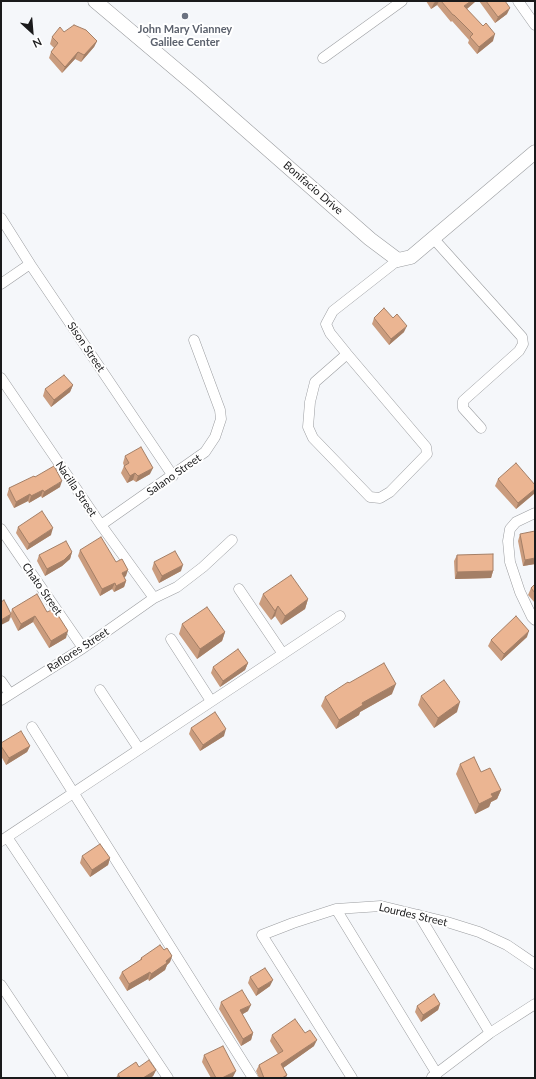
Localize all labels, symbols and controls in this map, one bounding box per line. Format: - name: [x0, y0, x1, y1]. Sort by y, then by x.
- marker: John Mary Vianney Galilee Center: [180, 11, 190, 21]
- north arrow: [12, 12, 52, 52]
- place label: John Mary Vianney Galilee Center: [138, 22, 232, 48]
- text: N: [31, 36, 44, 51]
- street label: Bonifacio Drive: [281, 159, 345, 217]
- street label: Sison Street: [64, 319, 108, 375]
- street label: Salano Street: [144, 451, 204, 499]
- street label: Nacilla Street: [53, 459, 99, 519]
- street label: Chato Street: [19, 560, 65, 618]
- street label: Raflores Street: [45, 625, 111, 675]
- street label: Lourdes Street: [377, 901, 449, 929]

